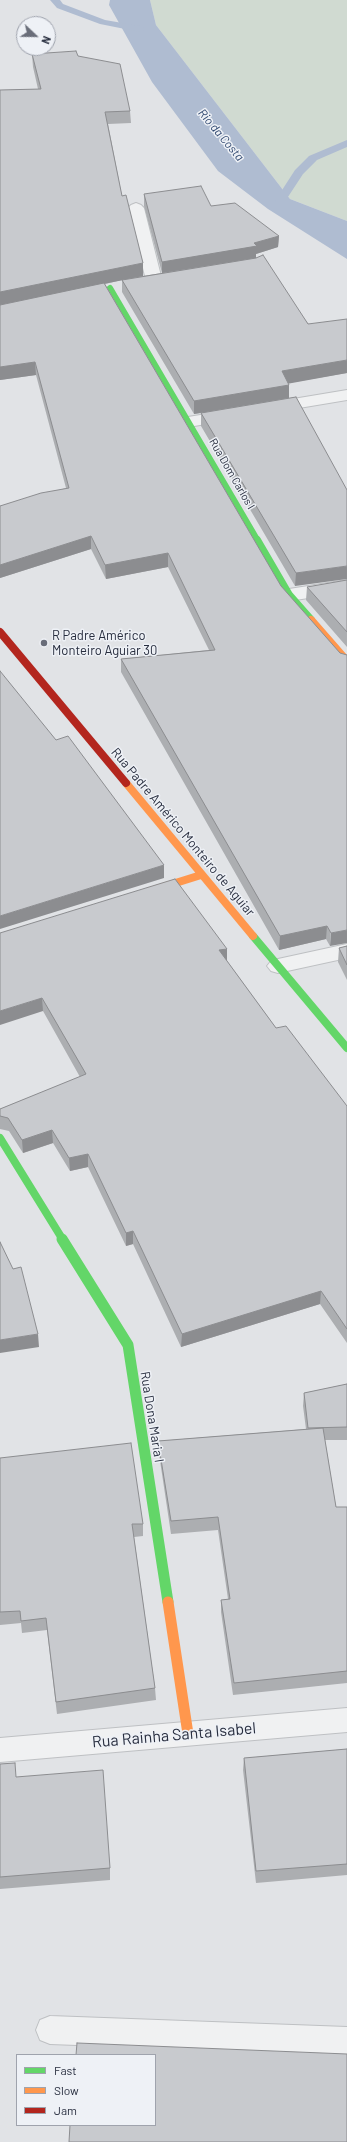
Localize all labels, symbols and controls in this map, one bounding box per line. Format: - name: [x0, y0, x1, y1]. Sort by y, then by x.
- north arrow: [16, 16, 56, 56]
- text: N: [39, 34, 54, 46]
- water label: Rio da Costa: [195, 106, 247, 164]
- street label: Rua Dom Carlos I: [206, 436, 258, 512]
- place label: R Padre Américo Monteiro Aguiar 30: [52, 628, 157, 659]
- marker: R Padre Américo Monteiro Aguiar 30: [39, 638, 49, 648]
- street label: Rua Padre Américo Monteiro de Aguiar: [108, 745, 258, 919]
- street label: Rua Dona Maria I: [137, 1370, 167, 1464]
- street label: Rua Rainha Santa Isabel: [91, 1718, 257, 1752]
- legend: [16, 2054, 156, 2126]
- text: Fast: [54, 2063, 77, 2077]
- text: Slow: [54, 2083, 79, 2097]
- text: Jam: [54, 2103, 77, 2117]

